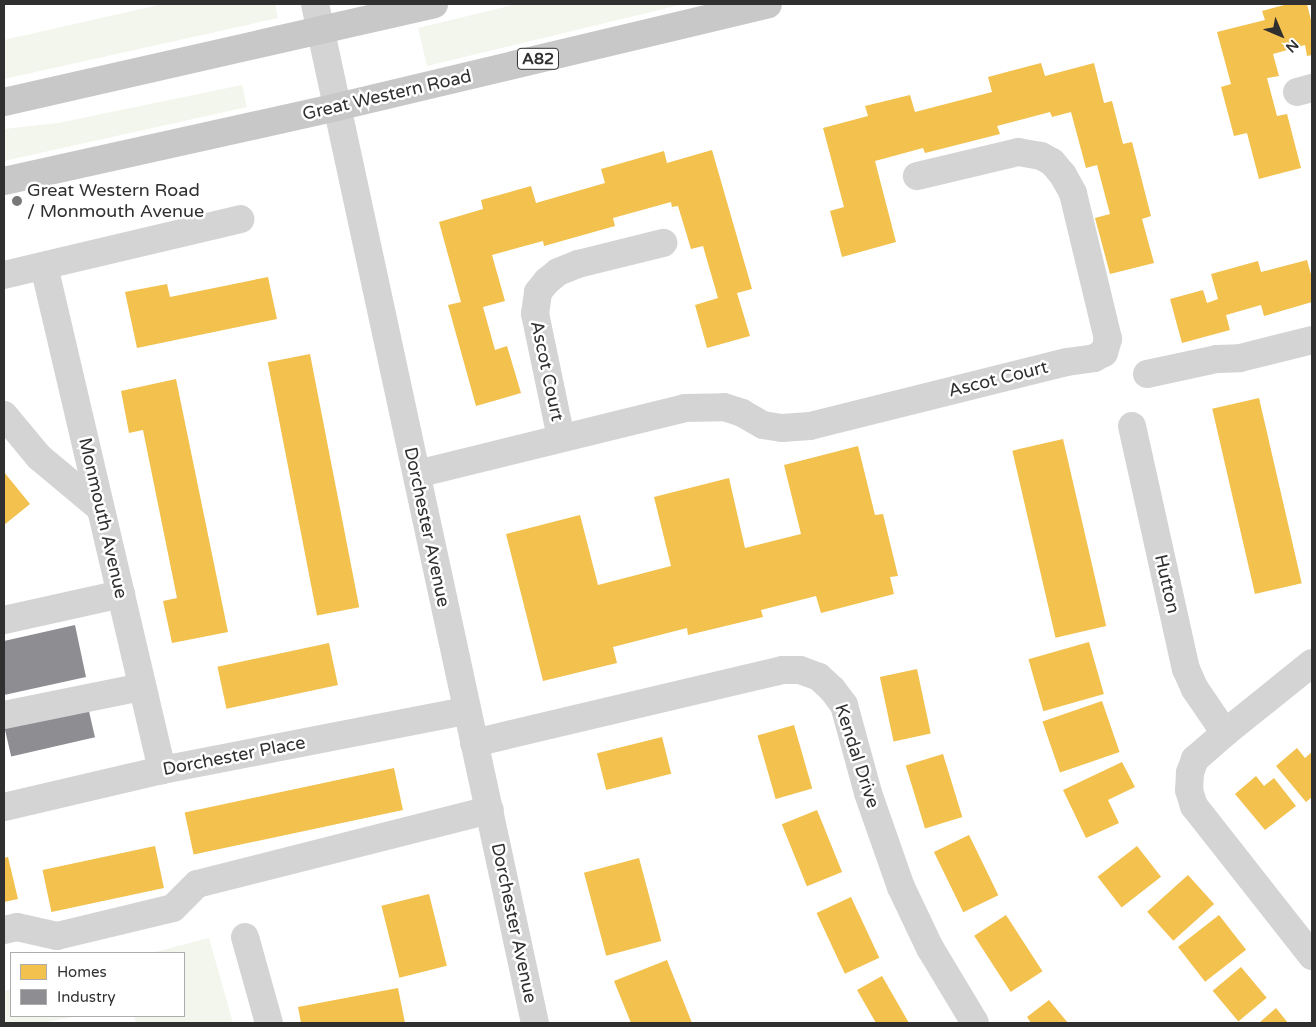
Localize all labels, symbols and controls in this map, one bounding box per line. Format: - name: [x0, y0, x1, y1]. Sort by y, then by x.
- north arrow: [1256, 10, 1306, 60]
- text: N: [1282, 36, 1302, 56]
- road number: A82: [517, 46, 559, 72]
- street label: Great Western Road: [300, 65, 474, 125]
- place label: Great Western Road / Monmouth Avenue: [27, 180, 204, 222]
- marker: Great Western Road / Monmouth Avenue: [11, 195, 23, 207]
- street label: Ascot Court: [526, 319, 568, 423]
- street label: Ascot Court: [946, 356, 1050, 402]
- street label: Monmouth Avenue: [74, 435, 132, 601]
- street label: Dorchester Avenue: [399, 445, 455, 609]
- street label: Hutton: [1150, 552, 1184, 616]
- street label: Kendal Drive: [830, 701, 884, 811]
- street label: Dorchester Place: [161, 732, 307, 780]
- street label: Dorchester Avenue: [486, 841, 542, 1005]
- legend: [10, 952, 185, 1017]
- text: Homes: [57, 963, 107, 981]
- text: Industry: [57, 988, 116, 1006]

